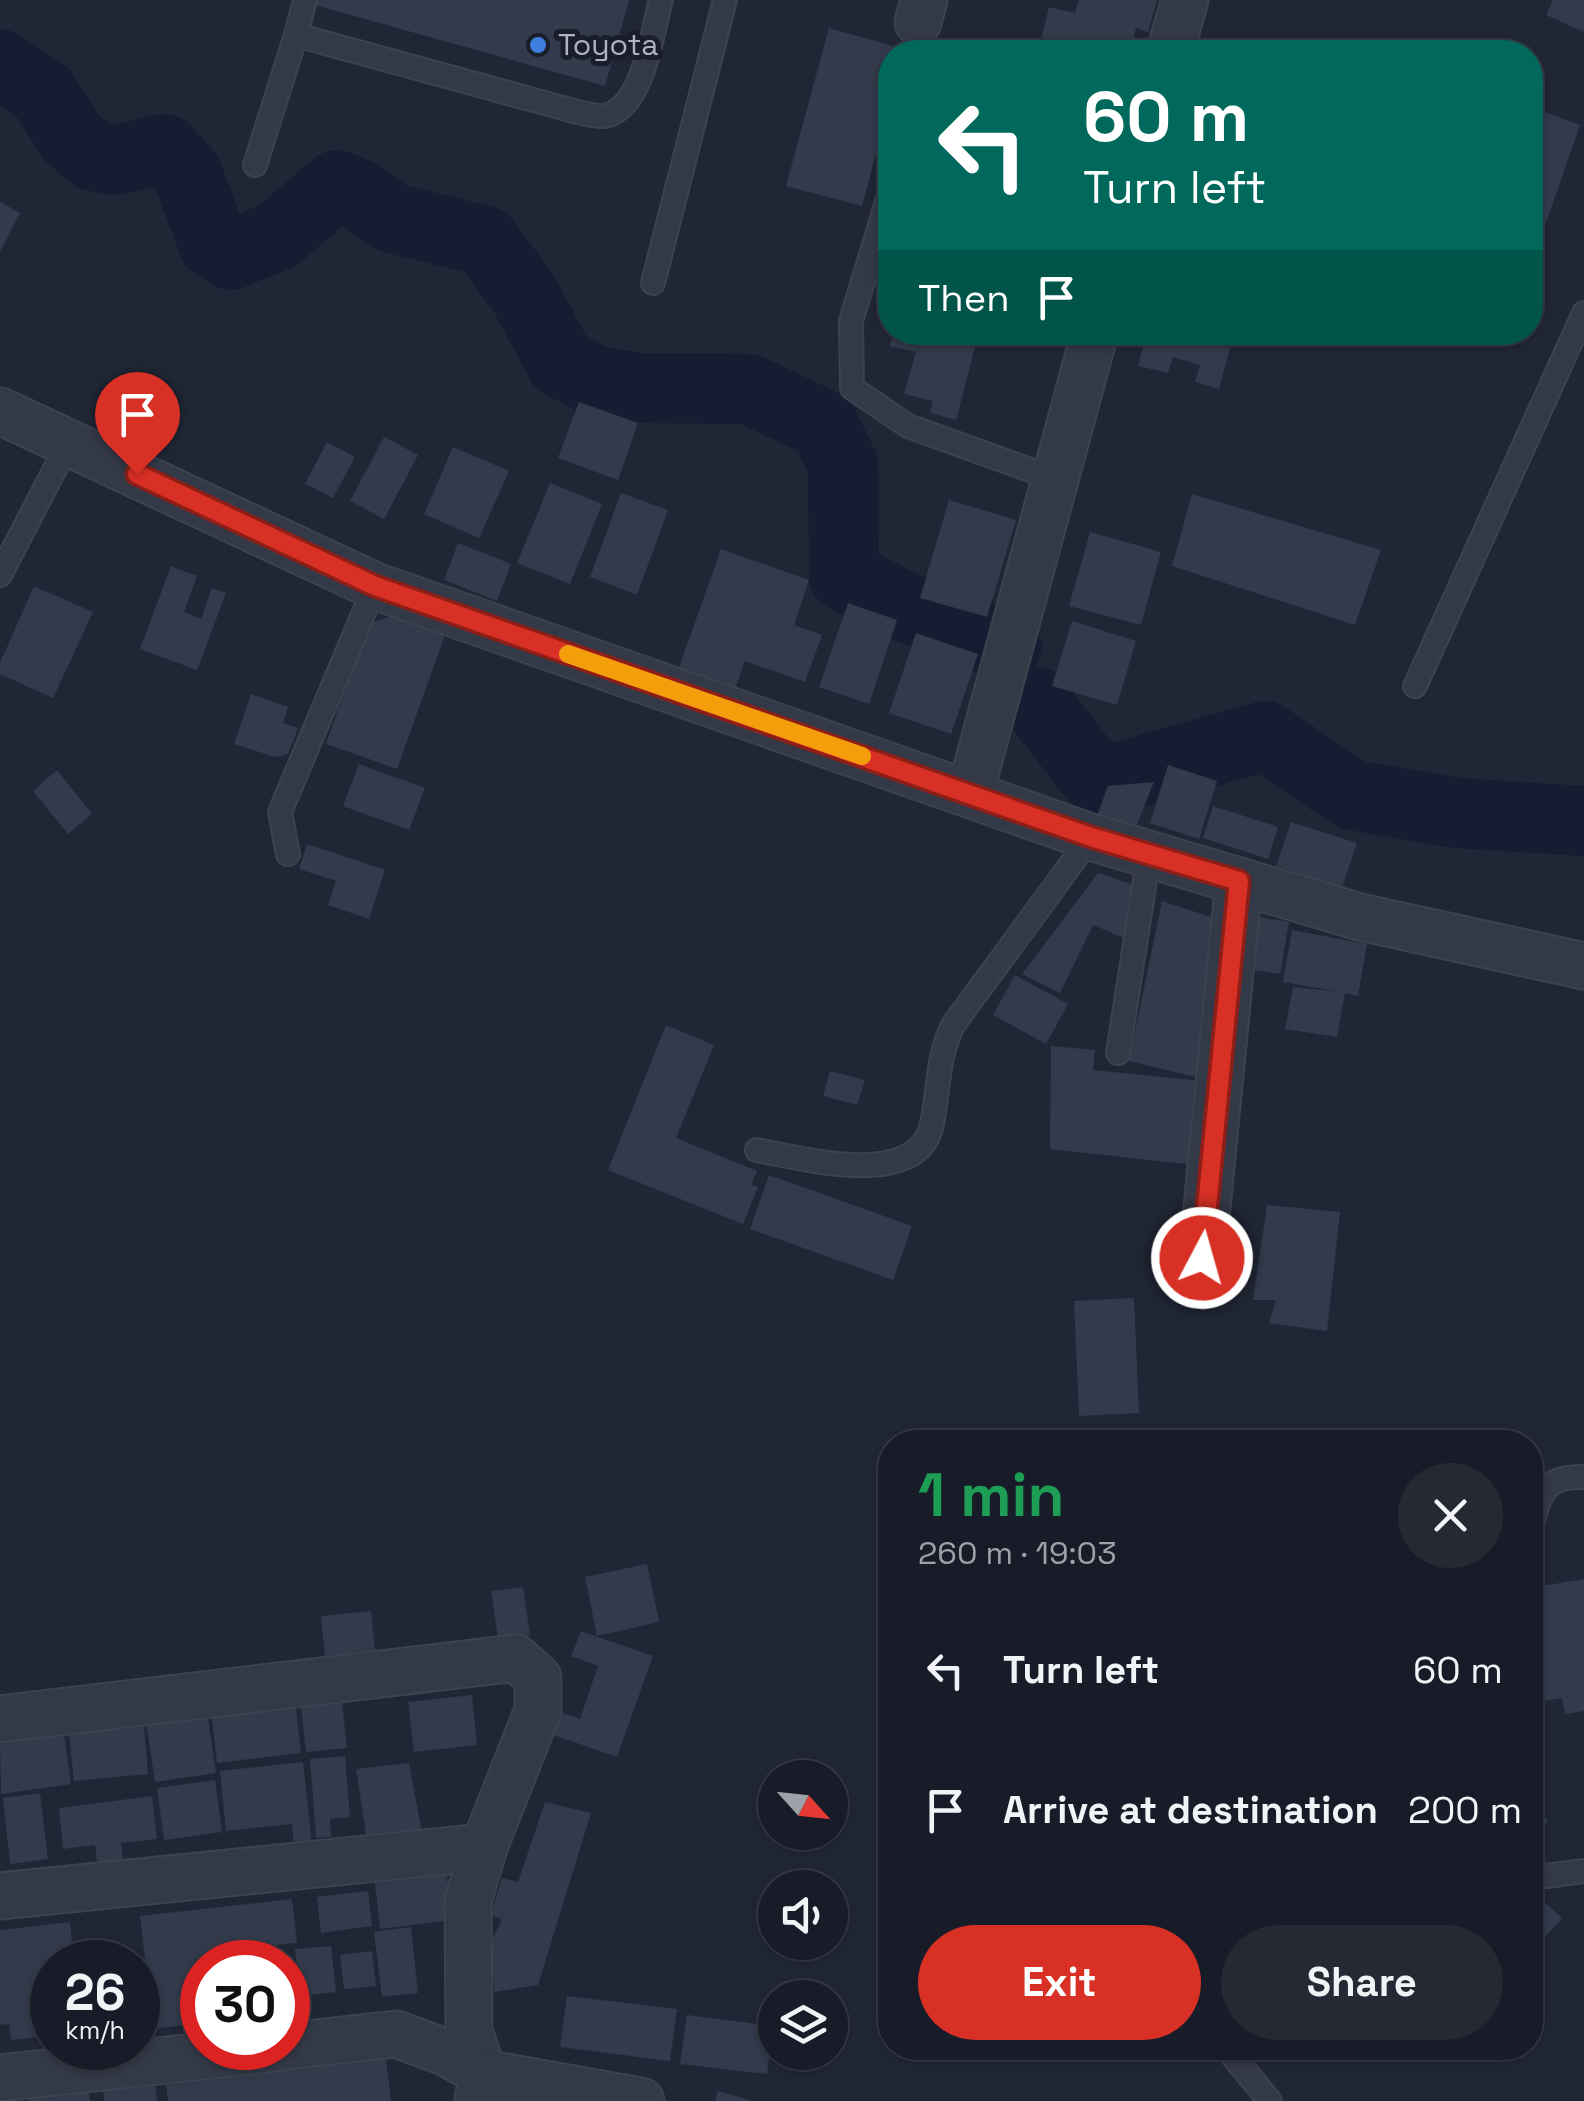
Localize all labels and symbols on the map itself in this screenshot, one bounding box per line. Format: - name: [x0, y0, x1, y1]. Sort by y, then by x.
- place label: Toyota: [558, 25, 658, 64]
- marker: Toyota: [527, 34, 549, 56]
- pin: [95, 372, 180, 475]
- position arrow: [1150, 1206, 1254, 1310]
- north arrow: [758, 1760, 848, 1850]
- speed limit sign: 30: [180, 1940, 310, 2070]

